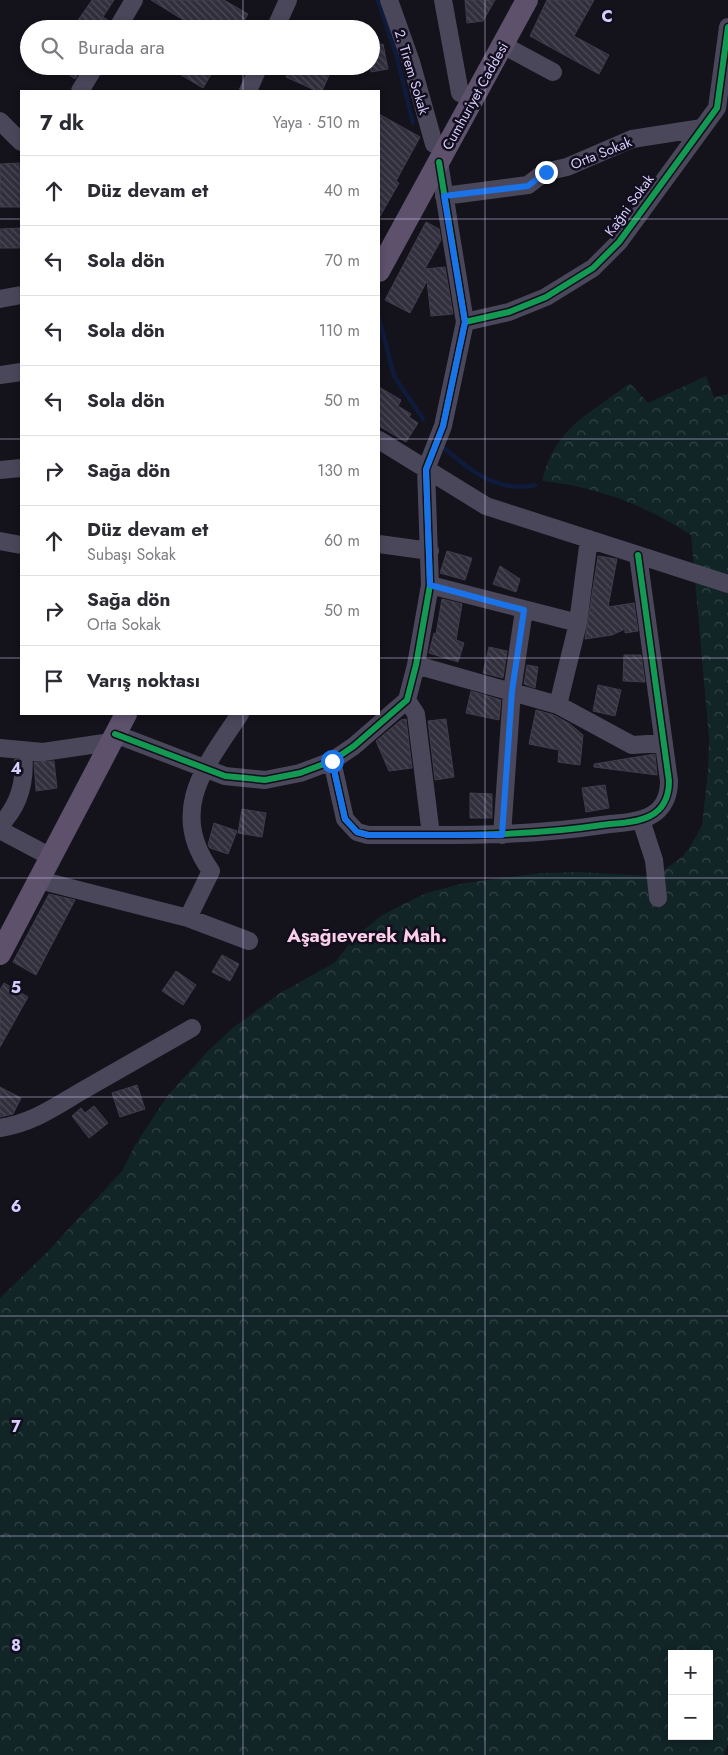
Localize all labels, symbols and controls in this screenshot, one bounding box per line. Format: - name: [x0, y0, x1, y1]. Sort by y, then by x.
- text: C: [601, 5, 613, 28]
- search box: [20, 20, 380, 75]
- street label: 2. Tirem Sokak: [390, 27, 435, 118]
- icon: search: [38, 34, 66, 62]
- text: Burada ara: [78, 34, 165, 61]
- street label: Cumhuriyet Caddesi: [437, 38, 513, 154]
- text: 7 dk: [40, 108, 84, 138]
- text: Yaya · 510 m: [273, 111, 360, 134]
- street label: Orta Sokak: [567, 131, 635, 174]
- route end: [535, 161, 558, 184]
- street label: Kağni Sokak: [600, 169, 659, 240]
- icon: ahead: [40, 177, 68, 205]
- text: Düz devam et: [87, 177, 208, 204]
- text: 40 m: [324, 179, 360, 202]
- icon: left: [40, 247, 68, 275]
- text: Sola dön: [87, 247, 165, 274]
- text: 70 m: [325, 249, 360, 272]
- icon: left: [40, 317, 68, 345]
- text: Sola dön: [87, 317, 165, 344]
- text: 110 m: [319, 319, 360, 342]
- icon: left: [40, 387, 68, 415]
- text: Sola dön: [87, 387, 165, 414]
- text: 50 m: [324, 389, 360, 412]
- icon: right: [40, 457, 68, 485]
- text: Sağa dön: [87, 457, 171, 484]
- text: 130 m: [317, 459, 360, 482]
- text: Düz devam et: [87, 516, 208, 543]
- icon: ahead: [40, 527, 68, 555]
- text: 60 m: [324, 529, 360, 552]
- text: Subaşı Sokak: [87, 543, 176, 566]
- text: Sağa dön: [87, 586, 171, 613]
- icon: right: [40, 597, 68, 625]
- text: 50 m: [324, 599, 360, 622]
- text: Orta Sokak: [87, 613, 161, 636]
- icon: arrive: [40, 667, 68, 695]
- text: Varış noktası: [87, 667, 200, 694]
- route start: [321, 750, 344, 773]
- text: 4: [10, 757, 22, 780]
- district label: Aşağıeverek Mah.: [286, 922, 447, 949]
- text: 5: [11, 976, 21, 999]
- text: 6: [11, 1195, 21, 1218]
- text: 7: [11, 1415, 21, 1438]
- text: 8: [11, 1634, 21, 1657]
- map controls: [668, 1650, 713, 1740]
- button: +: [668, 1650, 713, 1695]
- button: −: [668, 1695, 713, 1740]

